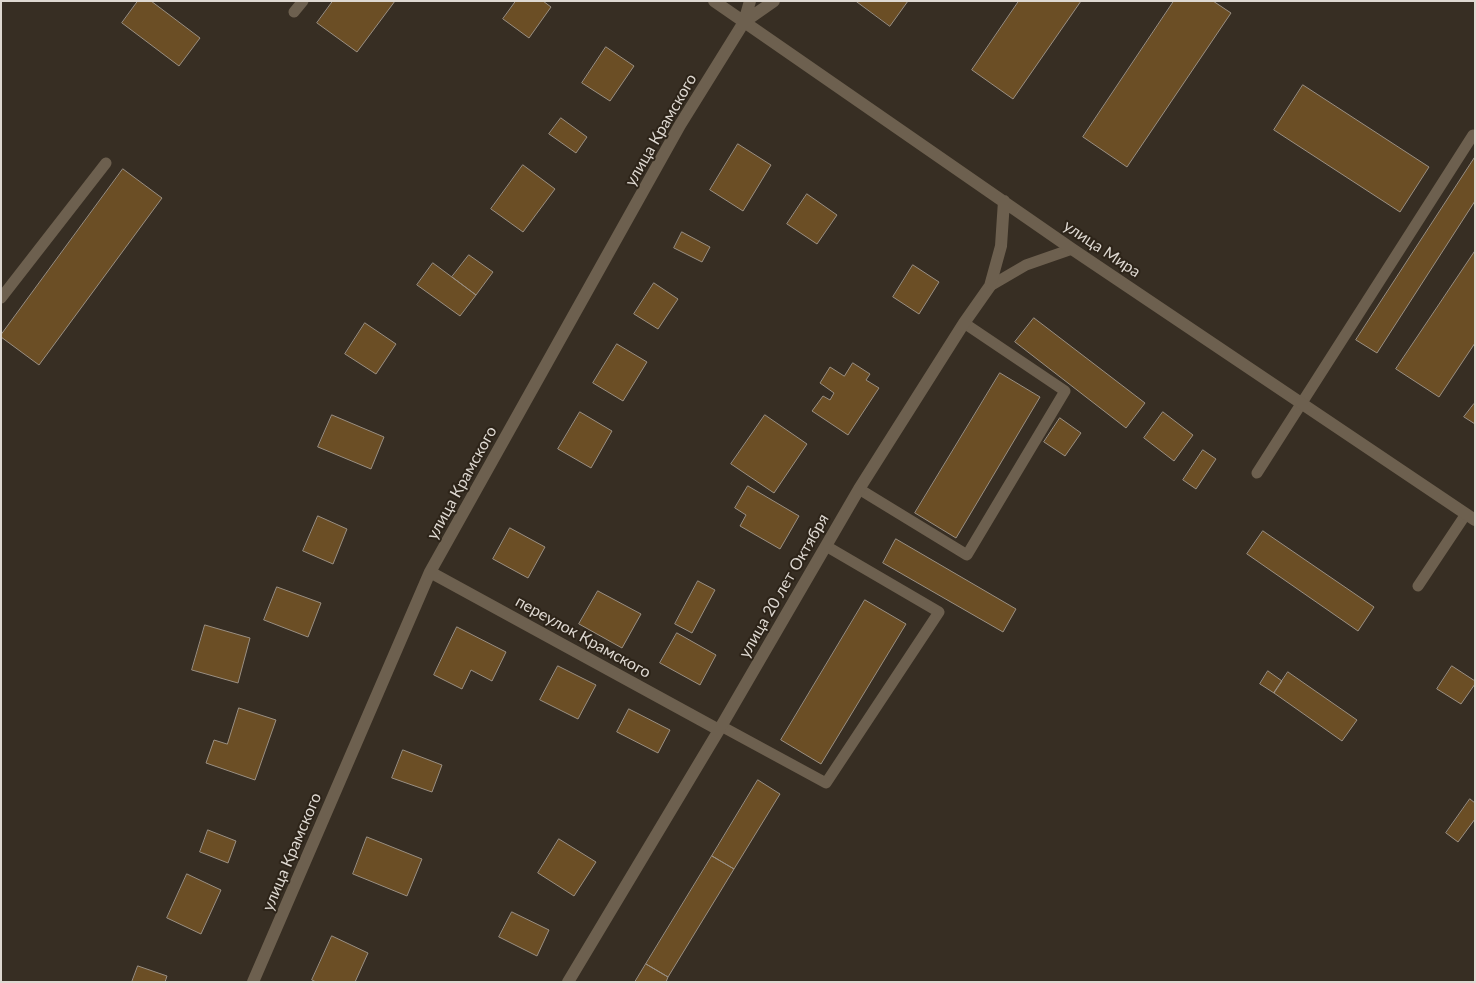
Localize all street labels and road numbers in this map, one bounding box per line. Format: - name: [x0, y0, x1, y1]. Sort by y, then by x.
- street label: улица Крамского: [621, 70, 701, 190]
- street label: улица Мира: [1060, 216, 1144, 282]
- street label: улица Крамского: [423, 423, 501, 543]
- street label: улица 20 лет Октября: [735, 511, 833, 661]
- street label: переулок Крамского: [512, 592, 654, 682]
- street label: улица Крамского: [258, 790, 326, 914]

